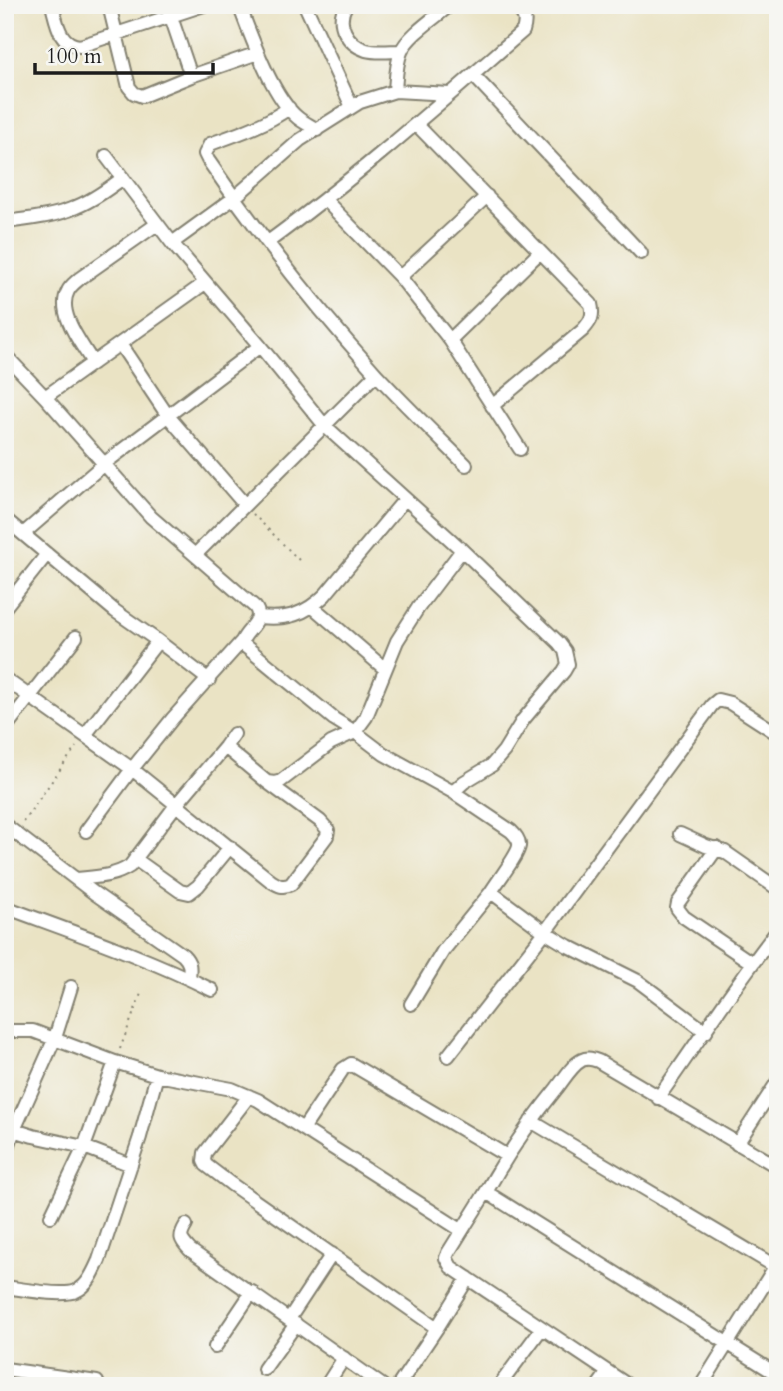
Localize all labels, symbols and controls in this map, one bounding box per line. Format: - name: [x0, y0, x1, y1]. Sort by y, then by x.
- scale bar: [35, 32, 214, 76]
- text: 100 m: [46, 42, 102, 71]

